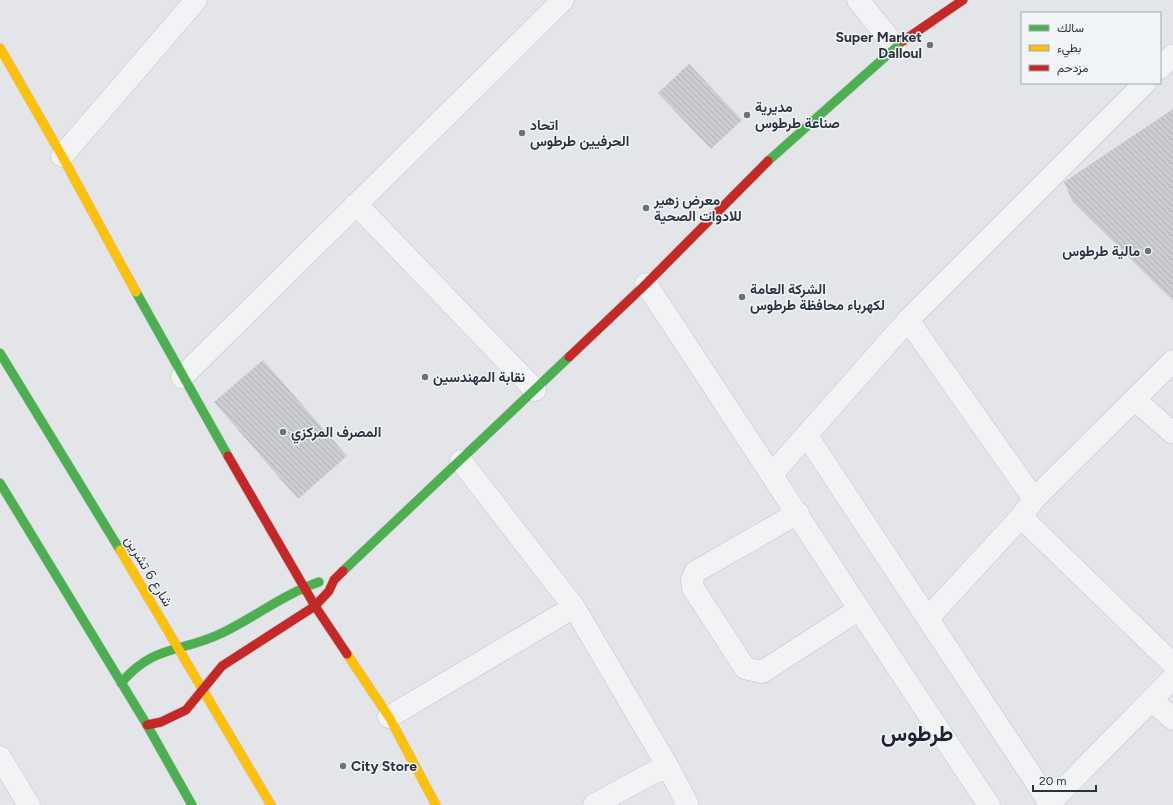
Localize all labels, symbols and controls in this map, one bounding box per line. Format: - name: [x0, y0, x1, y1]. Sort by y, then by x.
- legend: [1021, 12, 1161, 84]
- text: سالك: [1057, 21, 1084, 35]
- place label: Super Market Dalloul: [835, 29, 922, 62]
- marker: Super Market Dalloul: [925, 40, 935, 50]
- text: بطيء: [1057, 41, 1081, 58]
- text: مزدحم: [1057, 61, 1088, 76]
- place label: مديرية صناعة طرطوس: [755, 99, 840, 132]
- marker: مديرية صناعة طرطوس: [742, 110, 752, 120]
- place label: اتحاد الحرفيين طرطوس: [530, 117, 629, 150]
- marker: اتحاد الحرفيين طرطوس: [517, 128, 527, 138]
- place label: معرض زهير للادوات الصحية: [653, 192, 742, 225]
- marker: معرض زهير للادوات الصحية: [641, 203, 651, 213]
- place label: مالية طرطوس: [1062, 243, 1140, 260]
- marker: مالية طرطوس: [1143, 246, 1153, 256]
- place label: الشركة العامة لكهرباء محافظة طرطوس: [750, 281, 885, 314]
- marker: الشركة العامة لكهرباء محافظة طرطوس: [737, 292, 747, 302]
- place label: نقابة المهندسين: [433, 369, 525, 386]
- marker: نقابة المهندسين: [420, 372, 430, 382]
- place label: المصرف المركزي: [291, 424, 381, 444]
- marker: المصرف المركزي: [278, 427, 288, 437]
- street label: شارع 6 تشرين: [119, 533, 176, 611]
- district label: طرطوس: [881, 720, 953, 747]
- place label: City Store: [351, 758, 417, 775]
- marker: City Store: [338, 761, 348, 771]
- scale bar: [1033, 767, 1096, 793]
- text: 20 m: [1039, 774, 1067, 788]

